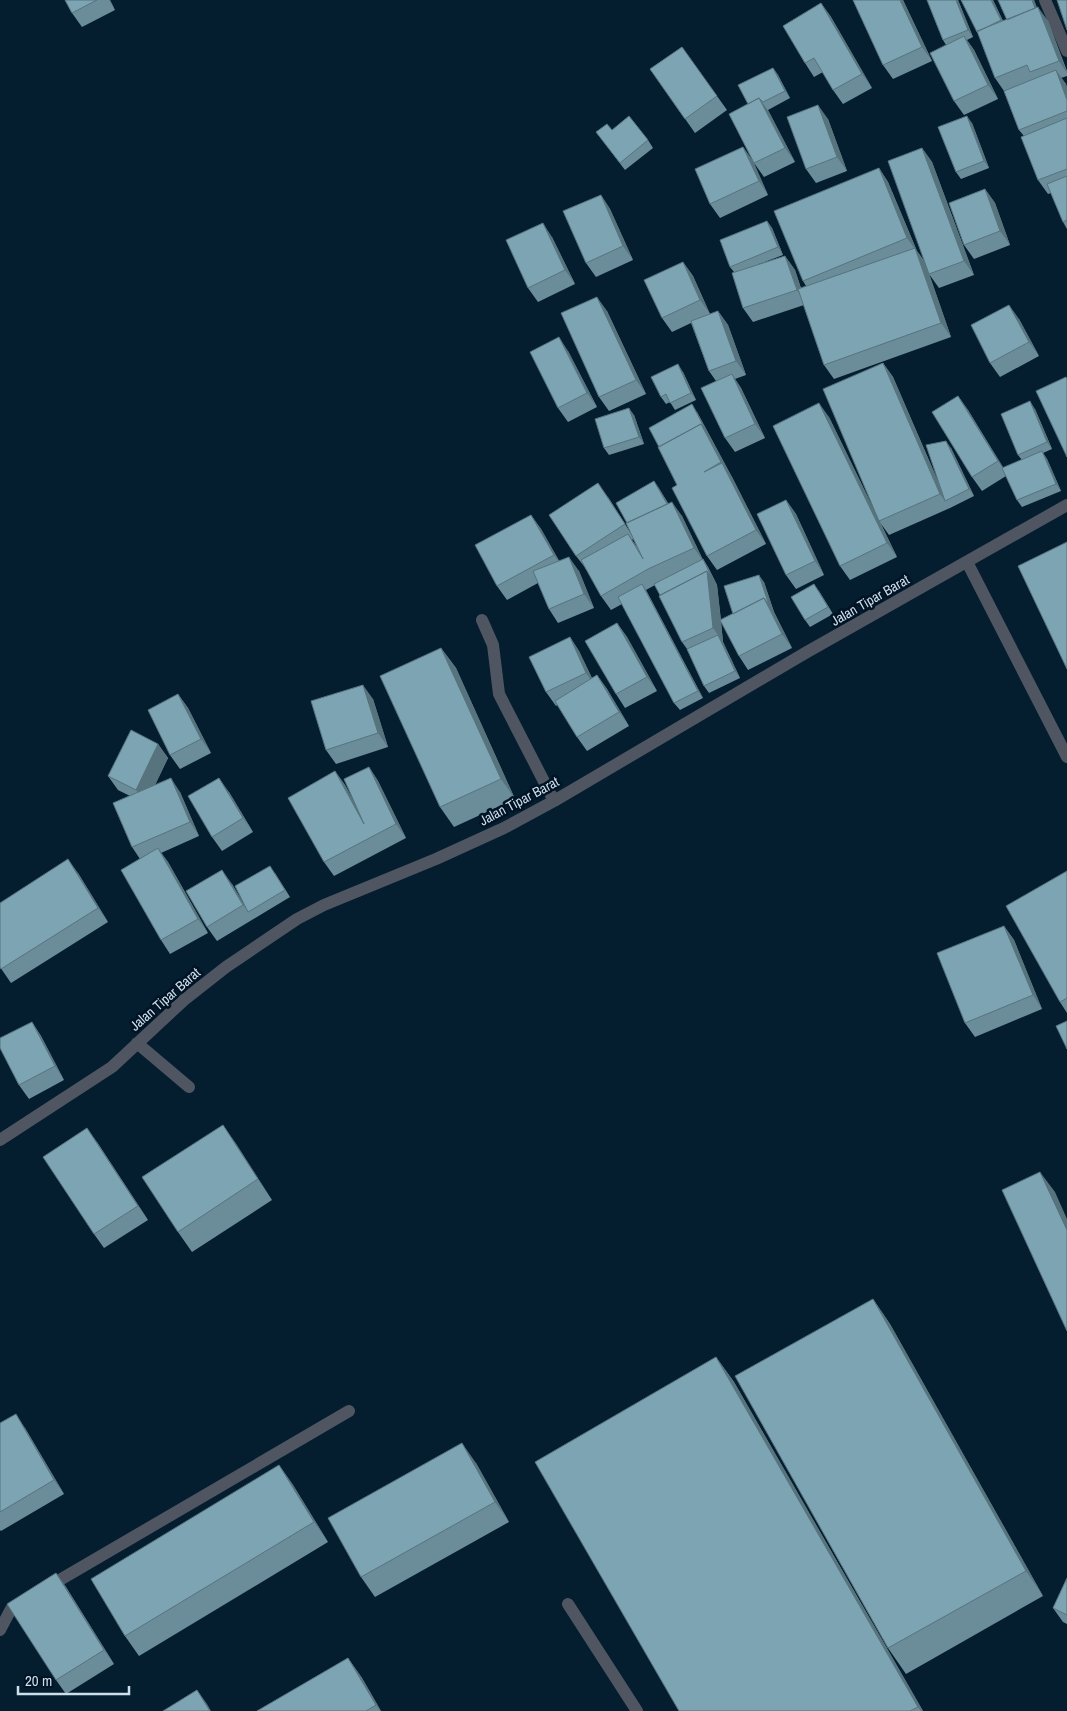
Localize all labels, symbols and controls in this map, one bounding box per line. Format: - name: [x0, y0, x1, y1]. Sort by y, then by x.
- street label: Jalan Tipar Barat: [828, 570, 912, 630]
- street label: Jalan Tipar Barat: [476, 772, 562, 830]
- street label: Jalan Tipar Barat: [126, 963, 204, 1035]
- scale bar: [18, 1664, 129, 1696]
- text: 20 m: [25, 1670, 52, 1691]

